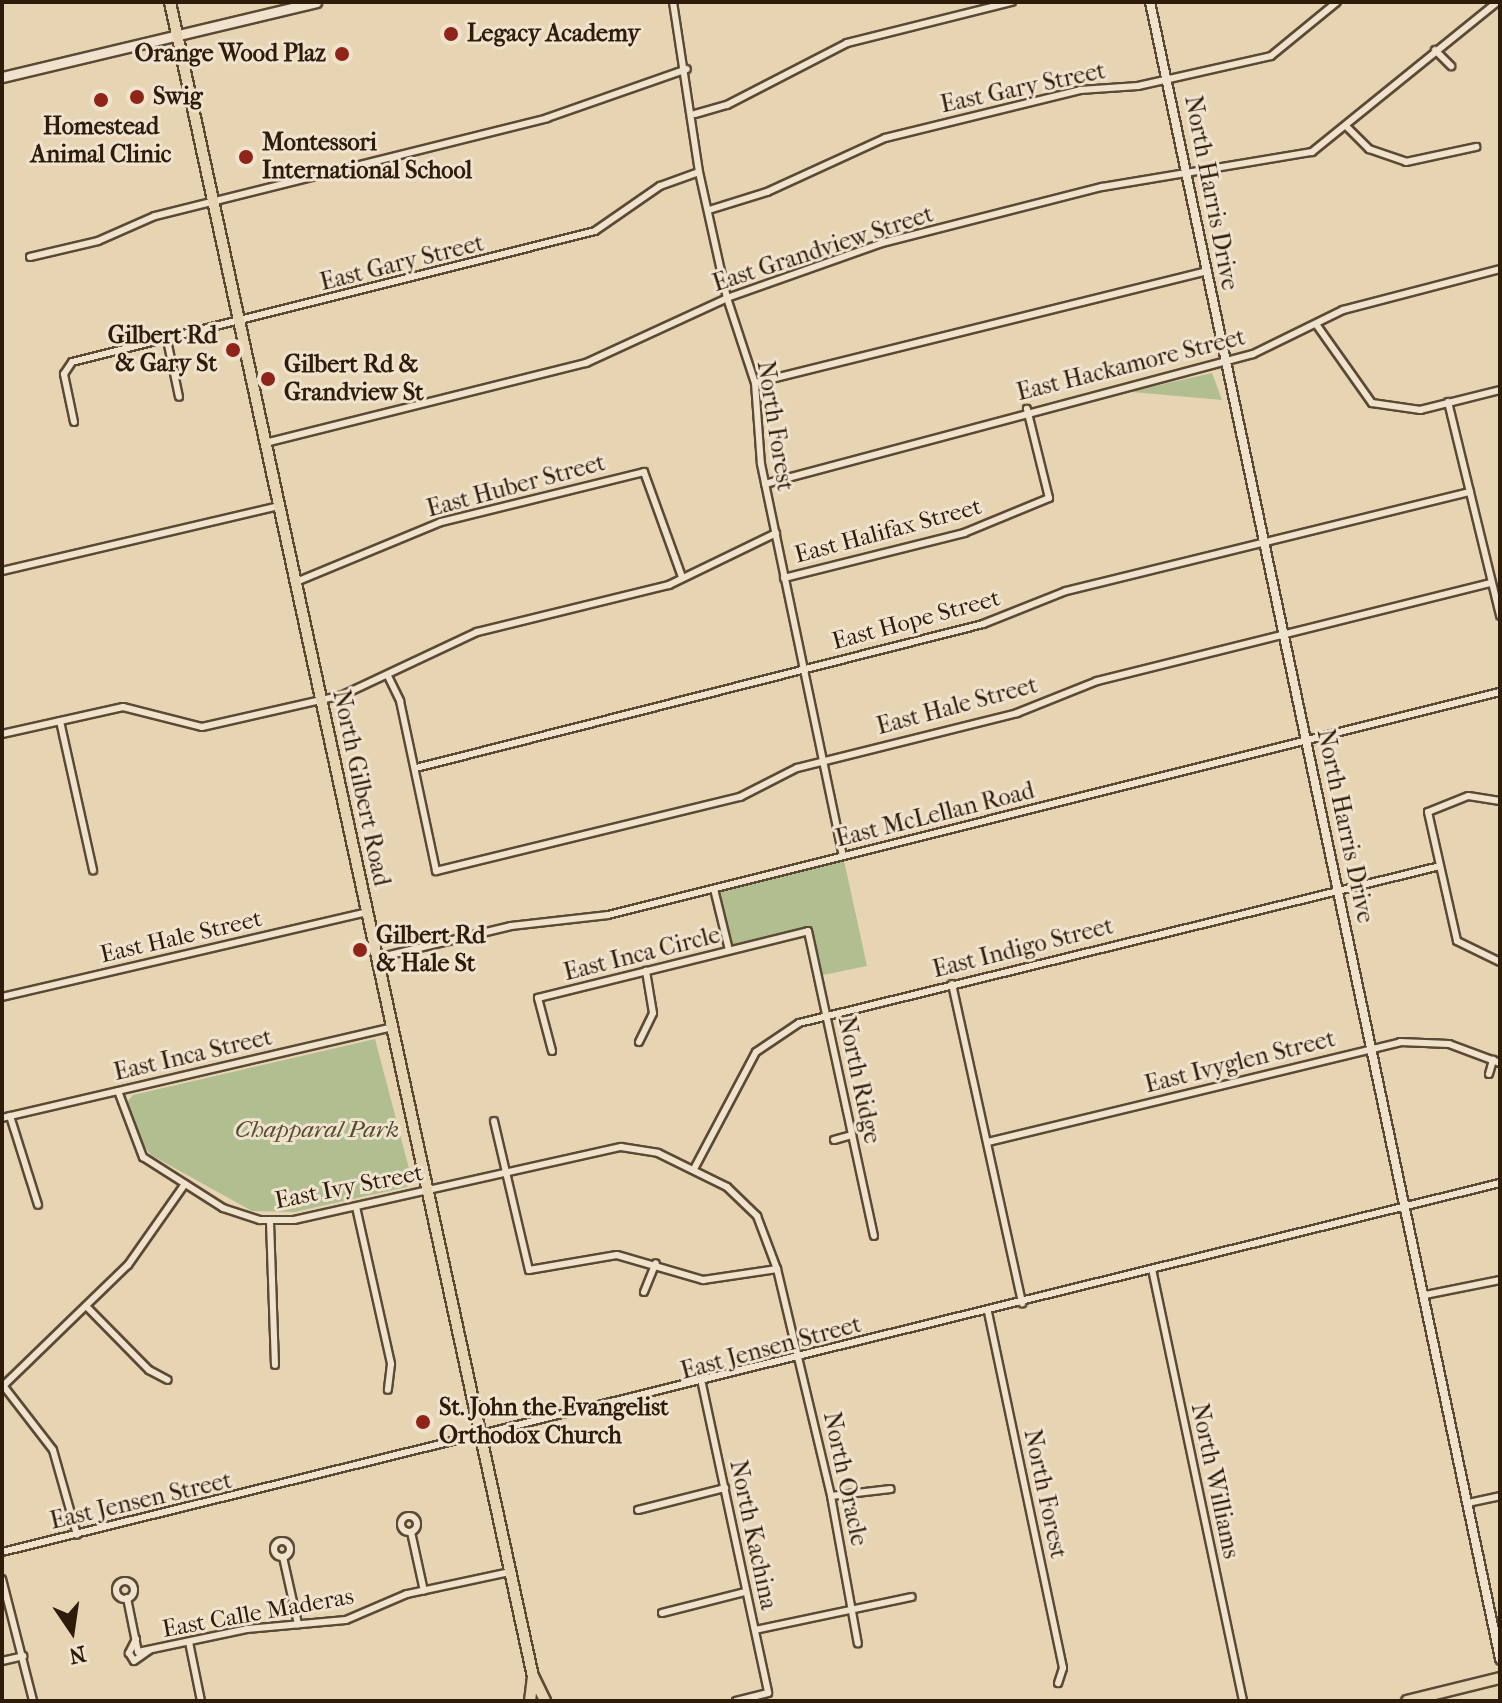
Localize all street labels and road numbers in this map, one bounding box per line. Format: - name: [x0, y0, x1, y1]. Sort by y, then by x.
- street label: East Gary Street: [938, 56, 1108, 120]
- street label: North Harris Drive: [1178, 93, 1244, 293]
- street label: East Grandview Street: [709, 200, 937, 298]
- street label: East Gary Street: [317, 229, 487, 297]
- street label: East Hackamore Street: [1014, 323, 1248, 407]
- street label: North Forest: [750, 359, 800, 493]
- street label: East Huber Street: [424, 448, 608, 524]
- street label: East Halifax Street: [791, 492, 985, 570]
- street label: East Hope Street: [829, 584, 1003, 656]
- street label: East Hale Street: [873, 671, 1041, 741]
- street label: North Gilbert Road: [326, 687, 396, 889]
- street label: North Harris Drive: [1310, 726, 1380, 926]
- street label: East McLellan Road: [833, 776, 1037, 854]
- street label: East Hale Street: [97, 904, 265, 970]
- street label: East Indigo Street: [930, 912, 1116, 984]
- street label: East Inca Circle: [561, 921, 723, 987]
- street label: North Ridge: [831, 1014, 887, 1146]
- street label: East Inca Street: [111, 1023, 275, 1087]
- street label: East Ivyglen Street: [1142, 1024, 1338, 1100]
- street label: East Ivy Street: [272, 1159, 426, 1215]
- street label: East Jensen Street: [678, 1310, 864, 1386]
- street label: North Williams: [1184, 1401, 1246, 1561]
- street label: North Oracle: [817, 1409, 873, 1549]
- street label: North Forest: [1017, 1427, 1073, 1561]
- street label: North Kachina: [723, 1458, 783, 1612]
- street label: East Jensen Street: [47, 1466, 235, 1536]
- street label: East Calle Maderas: [160, 1582, 356, 1644]

